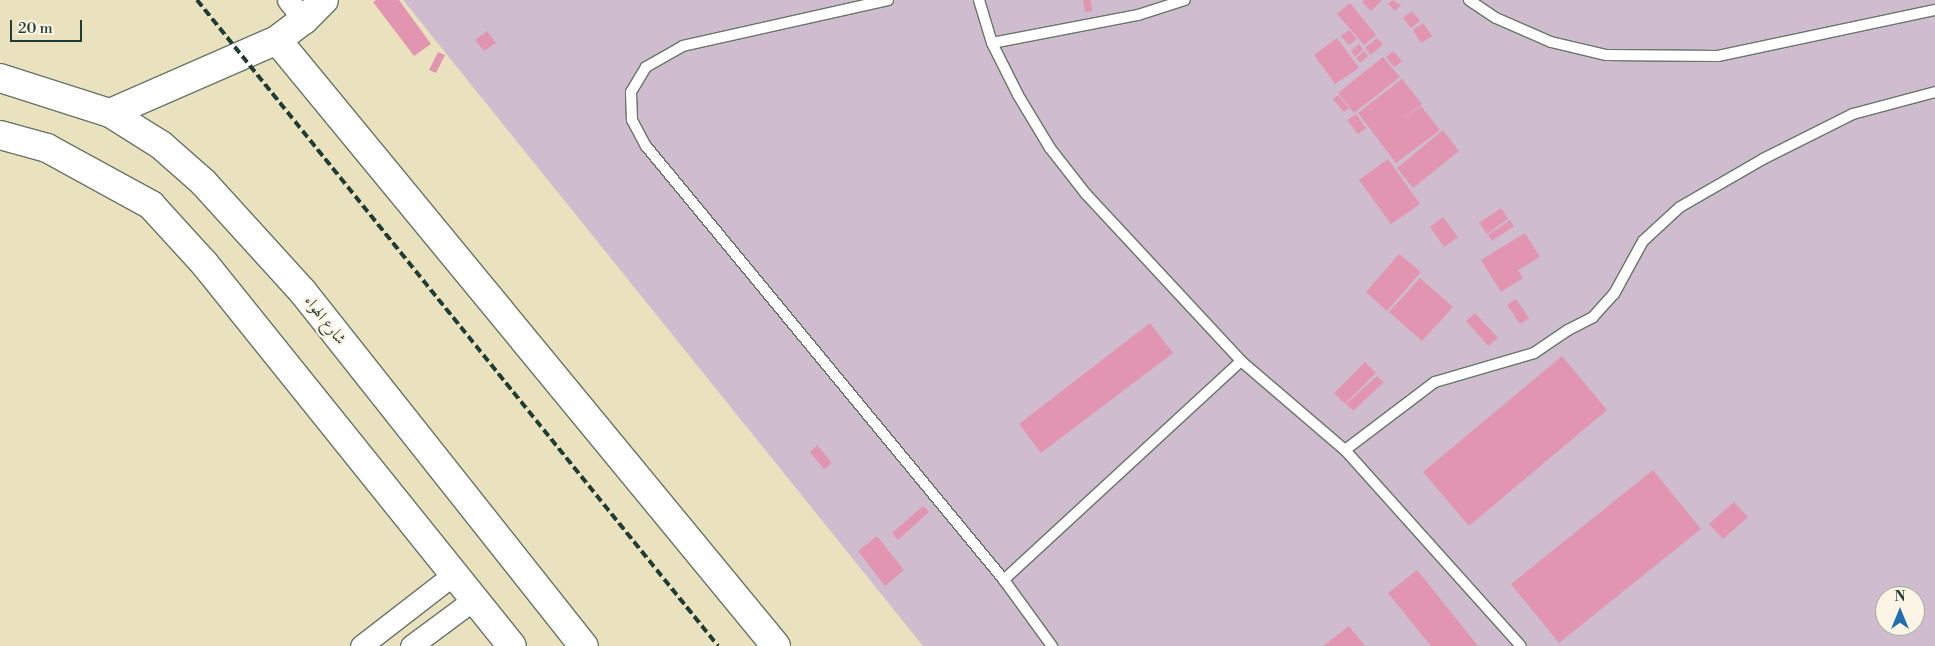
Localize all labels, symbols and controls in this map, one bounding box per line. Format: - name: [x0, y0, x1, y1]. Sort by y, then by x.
- scale bar: [12, 10, 85, 42]
- text: 20 m: [18, 19, 53, 38]
- street label: شارع الهواء: [300, 292, 350, 348]
- north arrow: [1875, 586, 1925, 636]
- text: N: [1894, 588, 1906, 606]

